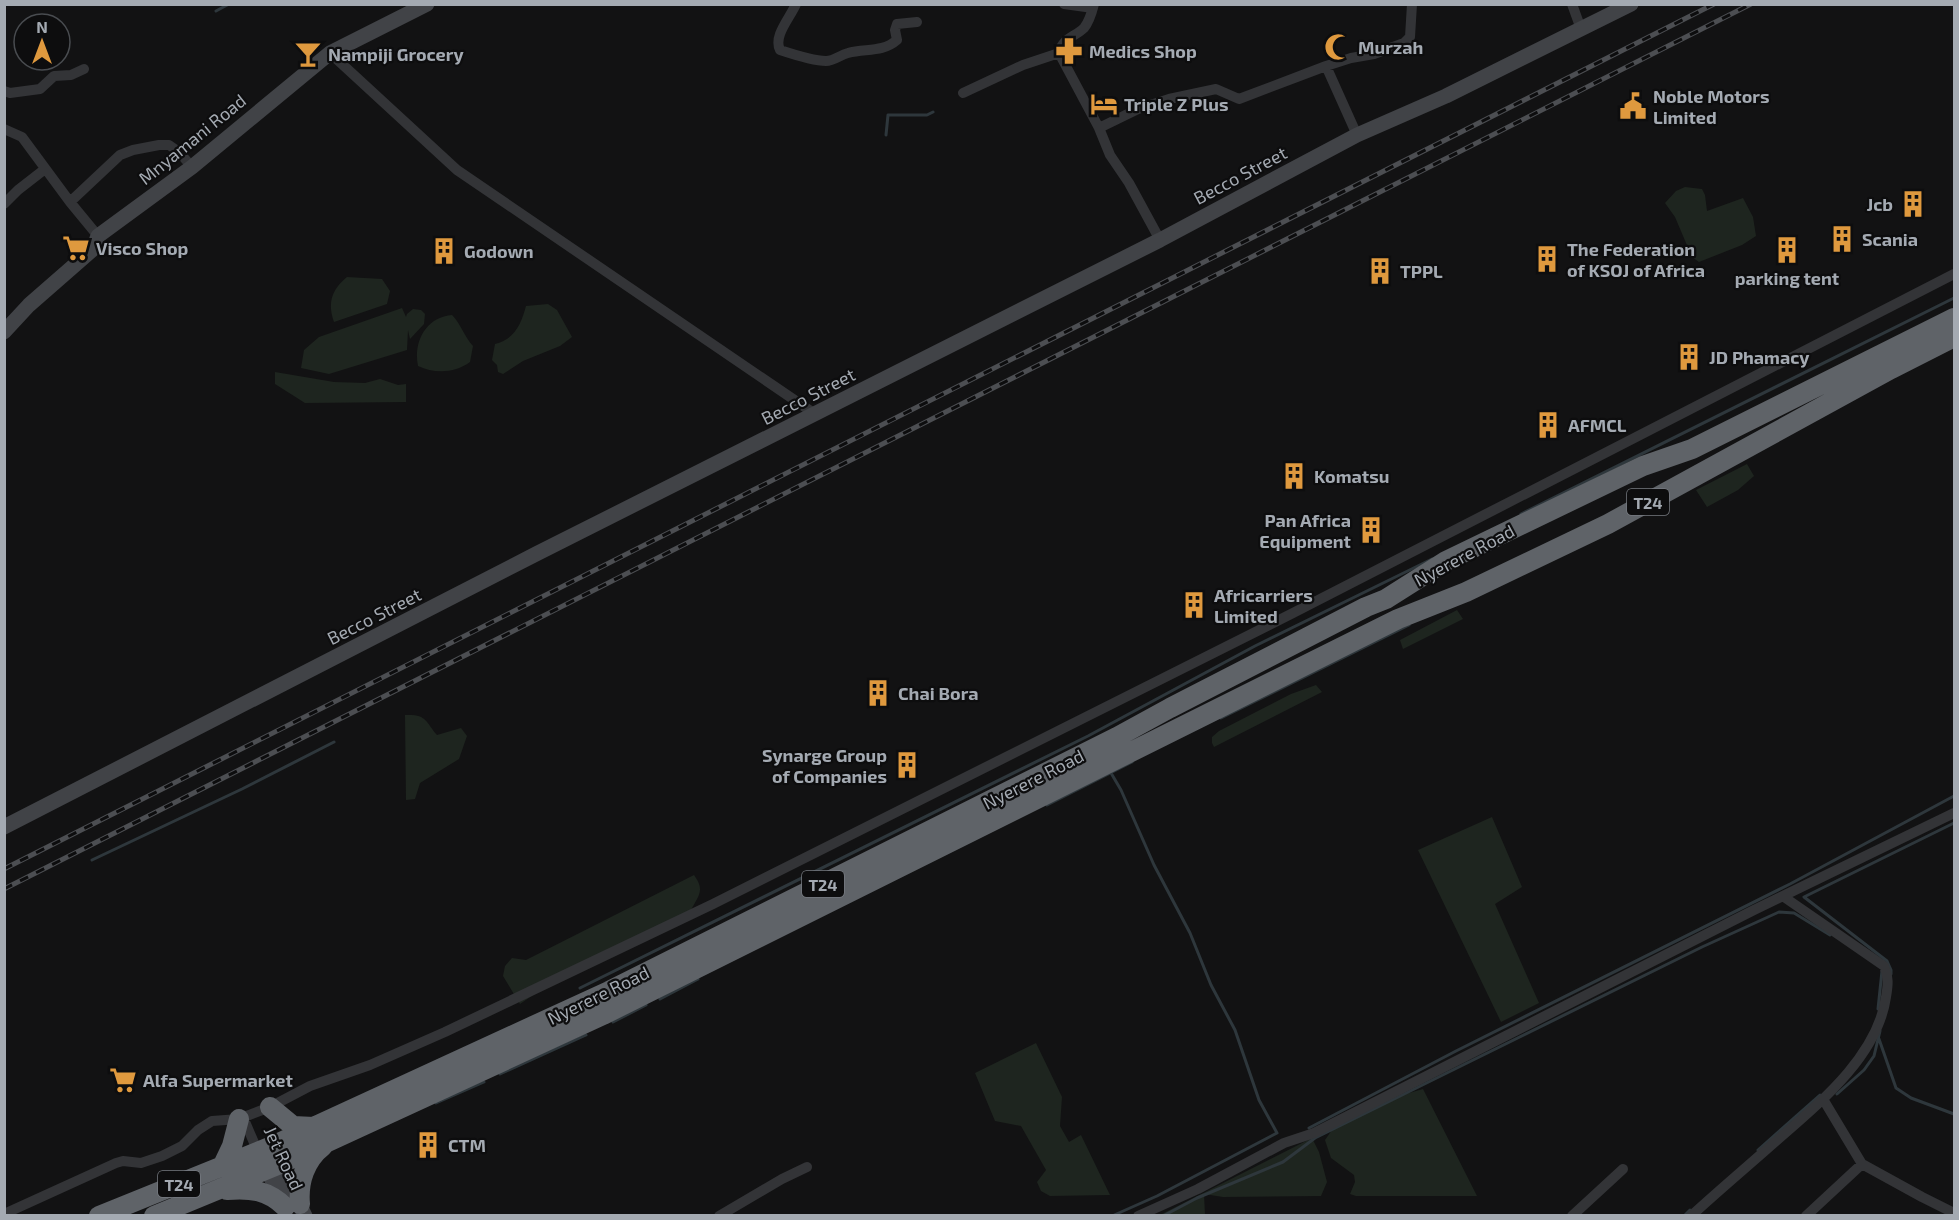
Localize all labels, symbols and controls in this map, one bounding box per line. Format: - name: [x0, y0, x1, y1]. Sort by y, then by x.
- north arrow: [12, 12, 72, 72]
- text: N: [36, 17, 48, 36]
- mosque icon: Murzah: [1323, 32, 1353, 62]
- pharmacy icon: Medics Shop: [1054, 36, 1084, 66]
- place label: Murzah: [1358, 36, 1423, 58]
- bar icon: Nampiji Grocery: [293, 39, 323, 69]
- place label: Medics Shop: [1089, 40, 1197, 62]
- place label: Nampiji Grocery: [328, 43, 464, 65]
- place label: Noble Motors Limited: [1653, 85, 1770, 128]
- street label: Mnyamani Road: [134, 89, 250, 189]
- hotel icon: Triple Z Plus: [1089, 89, 1119, 119]
- public building icon: Noble Motors Limited: [1618, 91, 1648, 121]
- place label: Triple Z Plus: [1124, 93, 1229, 115]
- street label: Becco Street: [1190, 141, 1290, 209]
- building icon: Jcb: [1898, 189, 1928, 219]
- place label: Jcb: [1866, 193, 1893, 215]
- building icon: Scania: [1827, 224, 1857, 254]
- place label: Scania: [1862, 228, 1918, 250]
- supermarket icon: Visco Shop: [61, 233, 91, 263]
- building icon: parking tent: [1772, 235, 1802, 265]
- building icon: Godown: [429, 236, 459, 266]
- place label: Visco Shop: [96, 237, 189, 259]
- place label: The Federation of KSOJ of Africa: [1567, 238, 1705, 281]
- place label: Godown: [464, 240, 534, 262]
- building icon: The Federation of KSOJ of Africa: [1532, 244, 1562, 274]
- building icon: TPPL: [1365, 256, 1395, 286]
- place label: TPPL: [1400, 260, 1443, 282]
- place label: parking tent: [1735, 267, 1840, 289]
- building icon: JD Phamacy: [1674, 342, 1704, 372]
- place label: JD Phamacy: [1709, 346, 1810, 368]
- street label: Becco Street: [757, 363, 859, 429]
- building icon: AFMCL: [1533, 410, 1563, 440]
- place label: AFMCL: [1568, 414, 1627, 436]
- building icon: Komatsu: [1279, 461, 1309, 491]
- place label: Komatsu: [1314, 465, 1389, 487]
- road number: T24: [1627, 489, 1669, 515]
- place label: Pan Africa Equipment: [1259, 509, 1352, 552]
- building icon: Pan Africa Equipment: [1356, 515, 1386, 545]
- street label: Nyerere Road: [1410, 519, 1518, 591]
- street label: Becco Street: [323, 583, 425, 649]
- place label: Africarriers Limited: [1214, 584, 1313, 627]
- building icon: Africarriers Limited: [1179, 590, 1209, 620]
- building icon: Chai Bora: [863, 678, 893, 708]
- place label: Chai Bora: [898, 682, 979, 704]
- place label: Synarge Group of Companies: [762, 744, 887, 787]
- street label: Nyerere Road: [979, 744, 1087, 814]
- building icon: Synarge Group of Companies: [892, 750, 922, 780]
- road number: T24: [802, 871, 844, 897]
- street label: Nyerere Road: [543, 961, 653, 1029]
- supermarket icon: Alfa Supermarket: [108, 1065, 138, 1095]
- place label: Alfa Supermarket: [143, 1069, 293, 1091]
- street label: Jet Road: [260, 1122, 308, 1194]
- building icon: CTM: [413, 1130, 443, 1160]
- place label: CTM: [448, 1134, 486, 1156]
- road number: T24: [158, 1171, 200, 1197]

